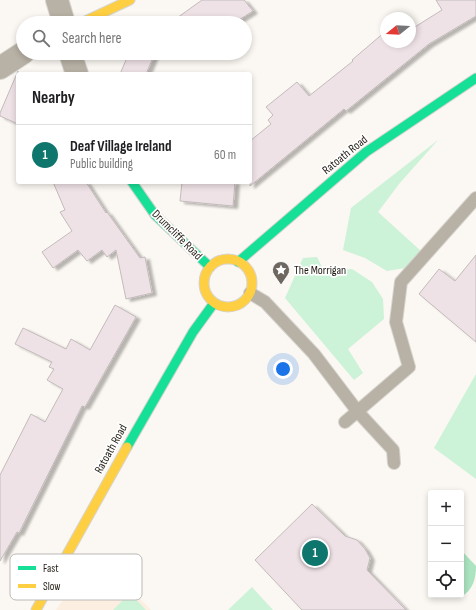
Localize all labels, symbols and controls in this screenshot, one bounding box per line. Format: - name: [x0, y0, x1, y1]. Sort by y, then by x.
- north arrow: [380, 12, 416, 48]
- search box: [16, 16, 252, 60]
- icon: search: [30, 27, 52, 49]
- text: Search here: [62, 29, 122, 48]
- text: Nearby: [32, 88, 75, 108]
- street label: Ratoath Road: [319, 132, 371, 178]
- text: Deaf Village Ireland: [70, 137, 172, 156]
- text: 1: [42, 147, 48, 163]
- text: 60 m: [214, 147, 236, 163]
- text: Public building: [70, 156, 133, 172]
- street label: Drumcliffe Road: [149, 207, 205, 263]
- place icon: The Morrigan: [271, 260, 291, 285]
- place label: The Morrigan: [294, 263, 346, 278]
- your location: [273, 359, 293, 379]
- street label: Ratoath Road: [91, 422, 131, 476]
- map controls: [428, 490, 464, 598]
- button: +: [428, 490, 464, 526]
- button: −: [428, 526, 464, 562]
- pin: 1: [302, 538, 328, 568]
- legend: [10, 554, 142, 600]
- text: Fast: [43, 562, 59, 575]
- button: locate: [428, 562, 464, 598]
- text: Slow: [43, 580, 60, 593]

